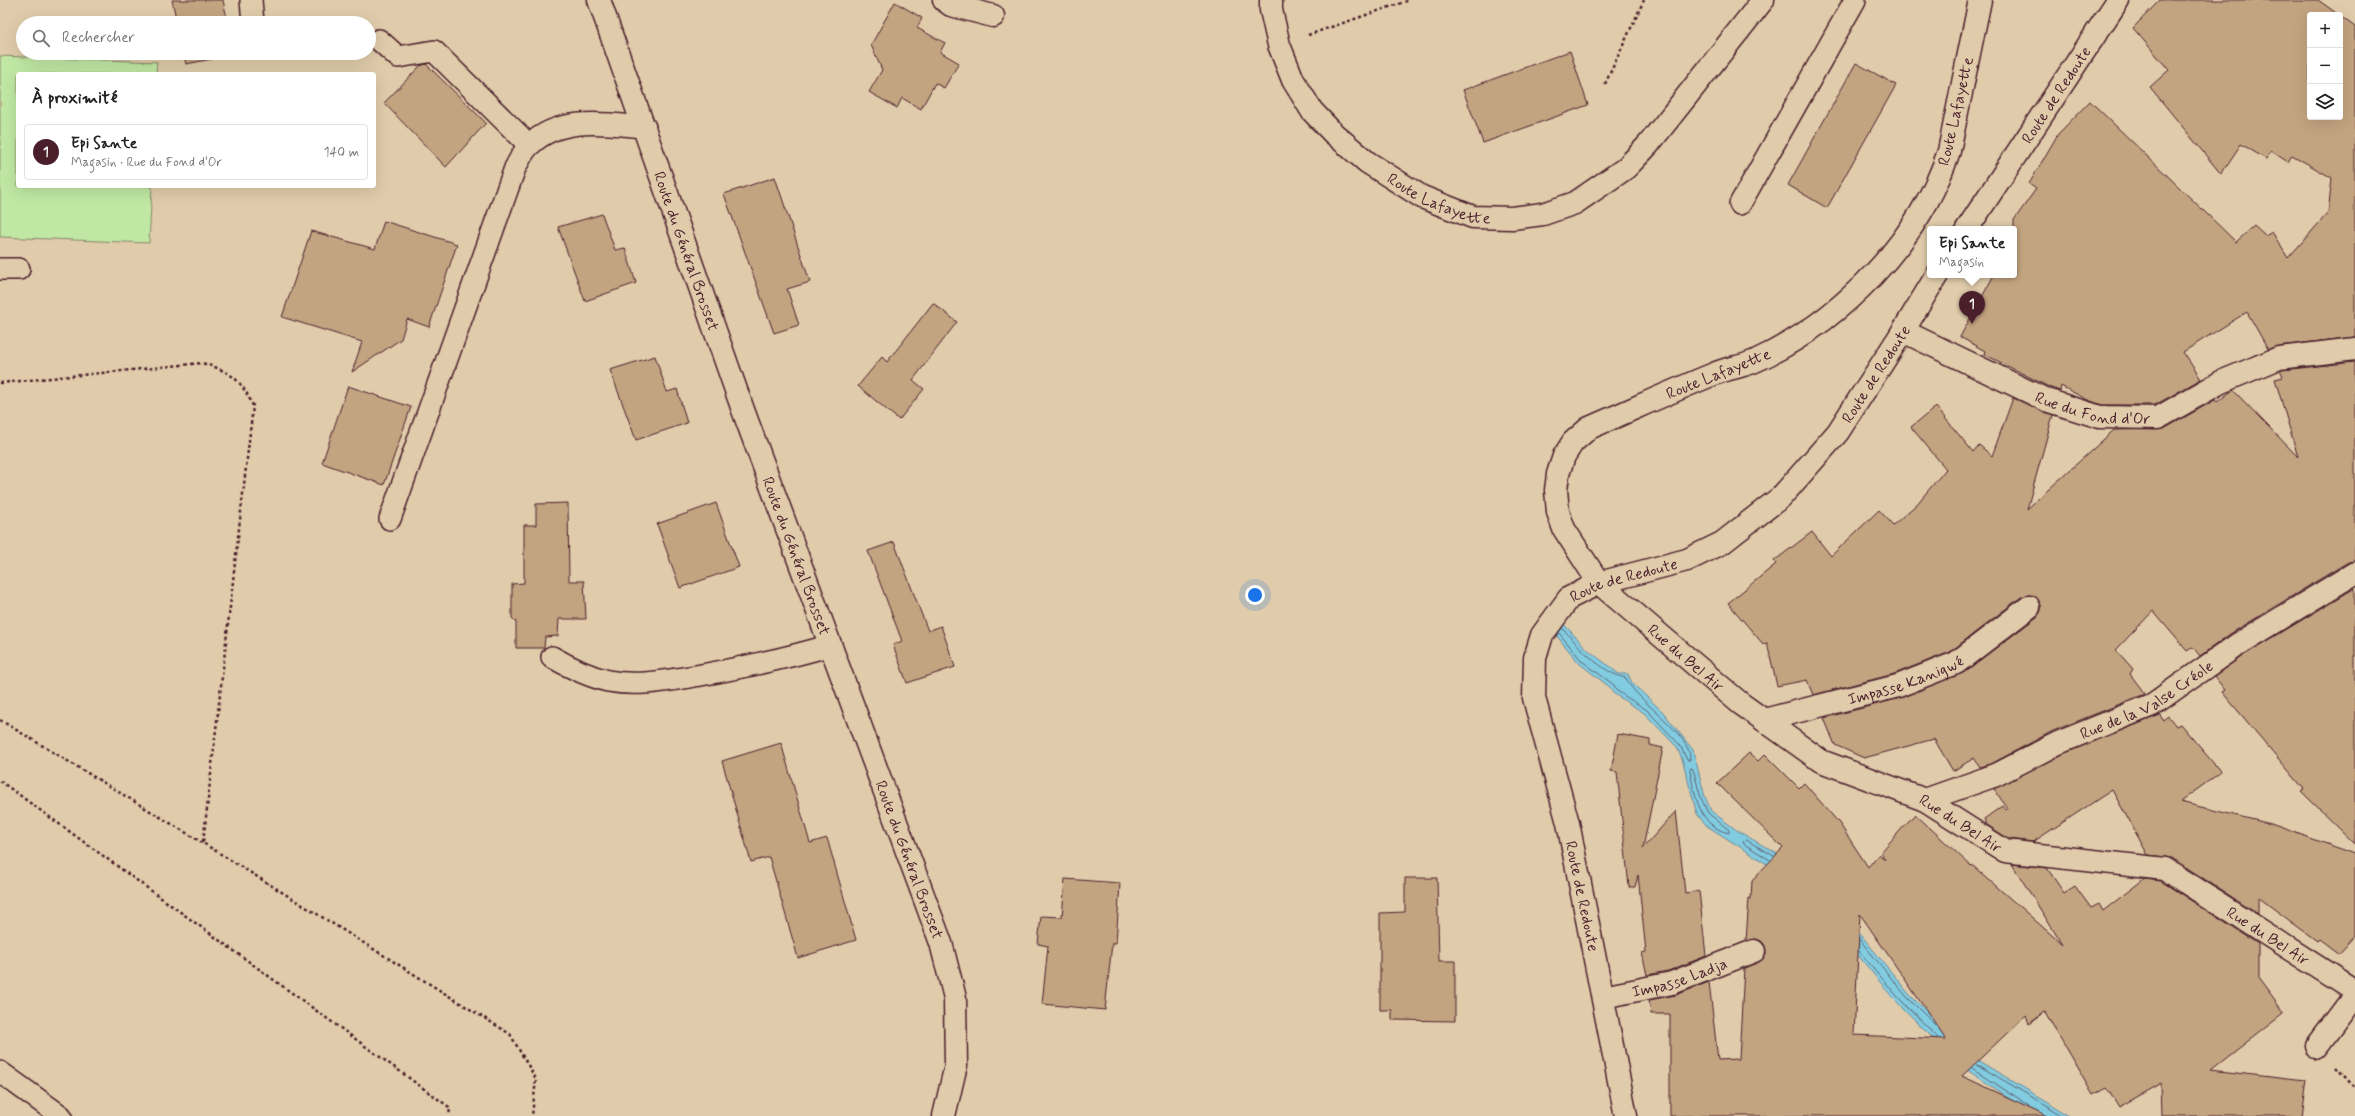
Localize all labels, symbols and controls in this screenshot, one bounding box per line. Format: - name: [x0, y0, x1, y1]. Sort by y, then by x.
- map controls: [2307, 12, 2343, 120]
- button: +: [2307, 12, 2343, 48]
- search box: [16, 16, 376, 60]
- icon: search: [30, 27, 52, 49]
- text: Rechercher: [62, 28, 135, 48]
- street label: Route de Redoute: [2017, 43, 2097, 148]
- button: −: [2307, 48, 2343, 84]
- street label: Route Lafayette: [1934, 55, 1979, 168]
- button: layers: [2307, 84, 2343, 120]
- text: À proximité: [32, 87, 117, 109]
- text: Epi Sante: [71, 134, 137, 154]
- text: 1: [43, 144, 49, 161]
- text: 140 m: [324, 144, 359, 161]
- text: Magasin · Rue du Fond d'Or: [71, 154, 222, 171]
- street label: Route du Général Brosset: [648, 169, 724, 334]
- street label: Route Lafayette: [1383, 169, 1491, 229]
- popup: [1927, 226, 2017, 278]
- text: Epi Sante: [1939, 234, 2005, 254]
- text: Magasin: [1939, 254, 1984, 271]
- pin: 1: [1959, 291, 1985, 324]
- street label: Route de Redoute: [1837, 322, 1916, 428]
- street label: Route Lafayette: [1663, 344, 1774, 405]
- street label: Rue du Fond d'Or: [2031, 387, 2151, 430]
- street label: Route du Général Brosset: [757, 474, 835, 639]
- street label: Route de Redoute: [1566, 554, 1680, 608]
- your location: [1245, 585, 1265, 605]
- street label: Rue du Bel Air: [1642, 620, 1728, 697]
- street label: Impasse Kanigwé: [1846, 652, 1969, 710]
- street label: Rue de la Valse Créole: [2077, 656, 2218, 745]
- street label: Route du Général Brosset: [870, 778, 948, 943]
- street label: Rue du Bel Air: [1915, 790, 2006, 859]
- street label: Route de Redoute: [1560, 839, 1603, 953]
- street label: Rue du Bel Air: [2222, 902, 2313, 971]
- street label: Impasse Ladja: [1630, 953, 1731, 1003]

